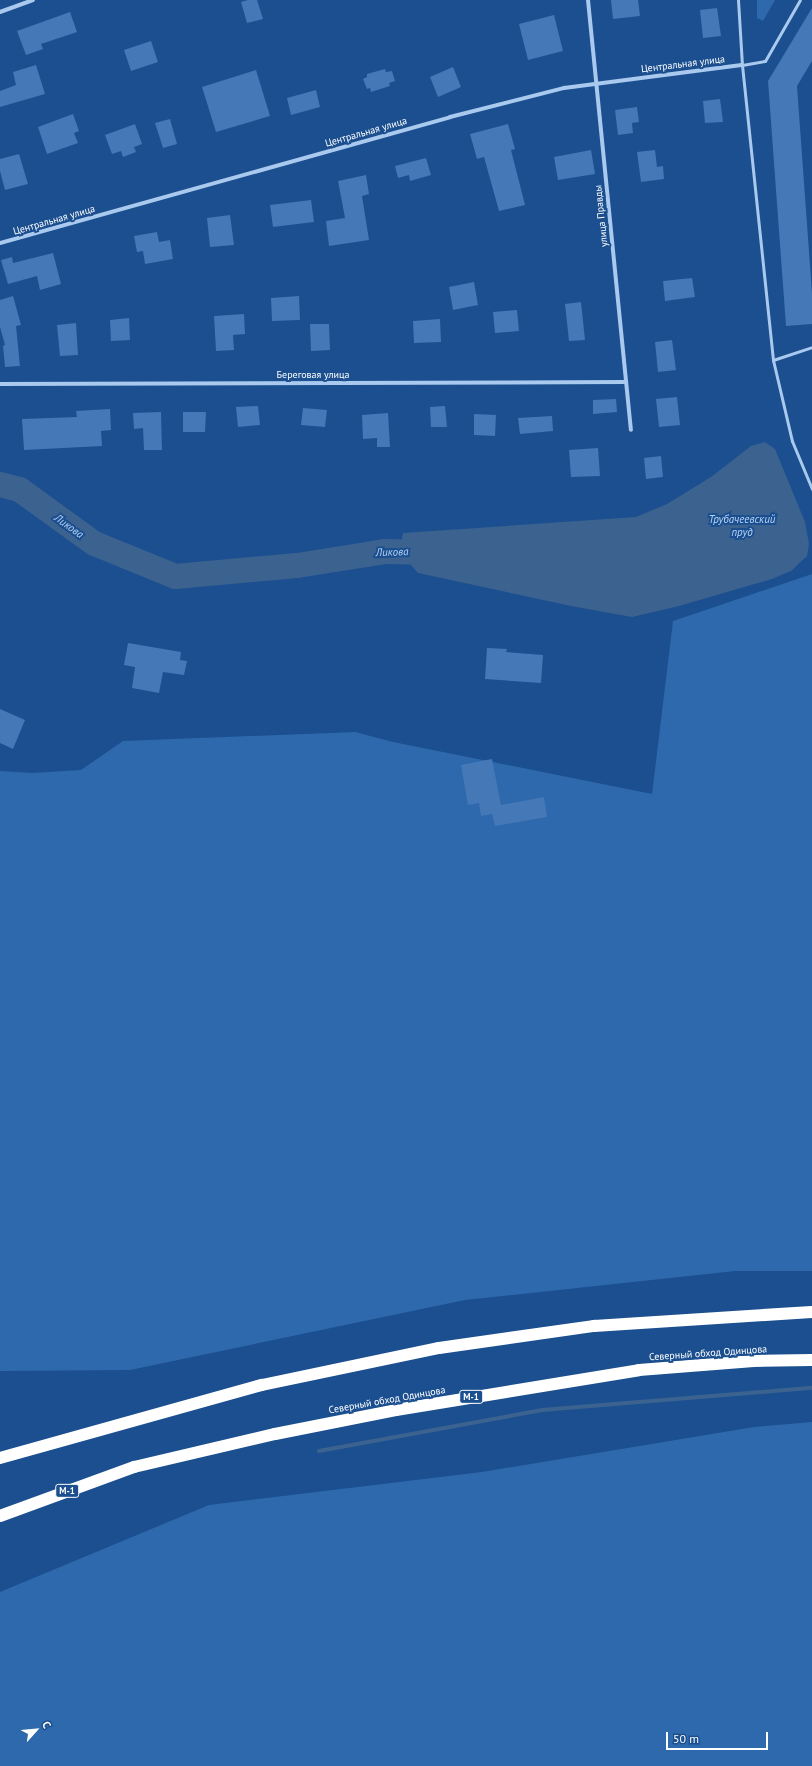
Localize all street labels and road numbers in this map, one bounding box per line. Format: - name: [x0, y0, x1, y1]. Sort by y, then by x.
- street label: Центральная улица: [640, 53, 726, 75]
- street label: Центральная улица: [324, 115, 408, 149]
- street label: улица Правды: [592, 185, 610, 247]
- street label: Центральная улица: [12, 203, 96, 237]
- street label: Береговая улица: [277, 369, 349, 381]
- street label: Северный обход Одинцова: [649, 1343, 767, 1363]
- street label: Северный обход Одинцова: [328, 1384, 446, 1416]
- road number: М-1: [459, 1390, 483, 1404]
- road number: М-1: [55, 1484, 79, 1498]

